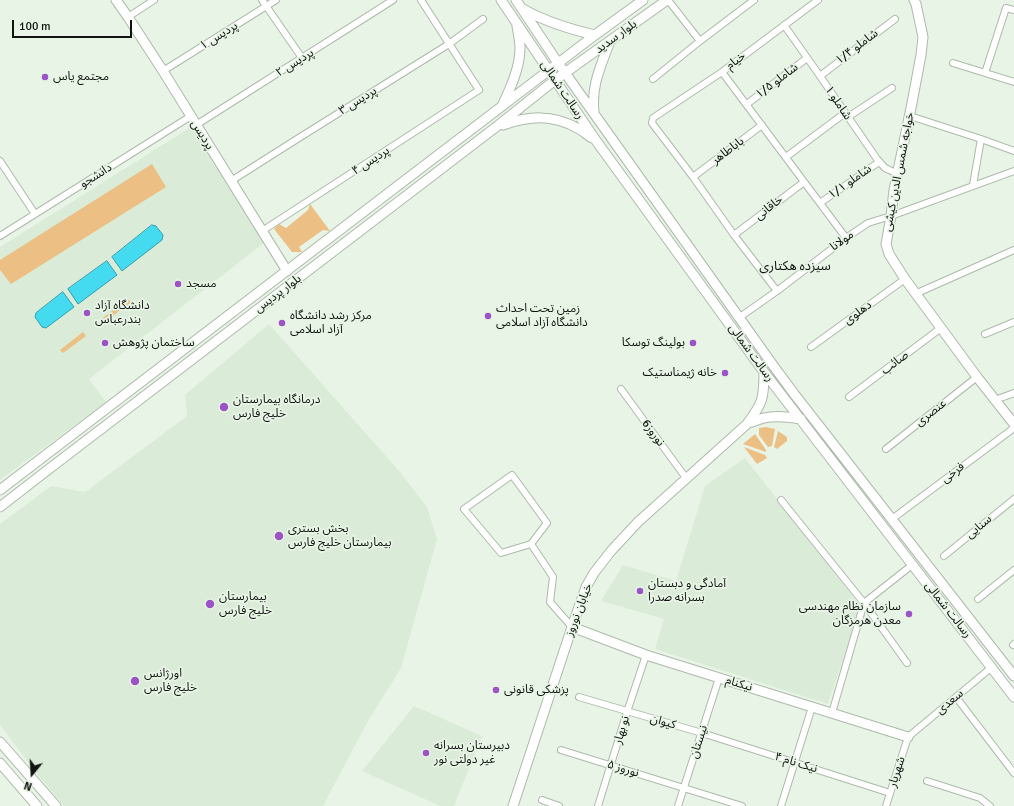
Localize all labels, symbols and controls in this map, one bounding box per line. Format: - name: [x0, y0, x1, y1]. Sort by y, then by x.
- scale bar: [14, 12, 134, 38]
- street label: بلوار سدید: [592, 17, 640, 57]
- text: 100 m: [19, 19, 51, 34]
- street label: پردیس ۱: [197, 19, 241, 53]
- street label: شاملو ۱/۴: [833, 26, 881, 68]
- street label: پردیس ۲: [273, 46, 317, 80]
- street label: خیام: [723, 49, 749, 73]
- street label: رسالت شمالی: [537, 58, 587, 122]
- street label: شاملو ۱/۵: [753, 60, 801, 102]
- place label: مجتمع یاس: [53, 70, 109, 84]
- marker: مجتمع یاس: [40, 72, 50, 82]
- street label: شاملو ۱: [821, 83, 855, 123]
- street label: پردیس ۳: [336, 84, 380, 118]
- street label: خواجه شمس الدين كيشی: [880, 111, 918, 233]
- street label: پردیس: [187, 117, 217, 153]
- street label: باباطاهر: [709, 134, 747, 168]
- street label: پردیس ۴: [349, 144, 393, 178]
- street label: دانشجو: [77, 161, 115, 191]
- street label: شاملو ۱/۱: [825, 162, 875, 202]
- street label: خاقانی: [752, 193, 786, 223]
- street label: مولانا: [827, 228, 857, 254]
- district label: سیزده هکتاری: [759, 259, 831, 275]
- street label: بلوار پردیس: [252, 272, 304, 316]
- place label: مسجد: [186, 277, 217, 291]
- marker: مسجد: [173, 279, 183, 289]
- street label: دهلوی: [841, 298, 875, 328]
- place label: دانشگاه آزاد بندرعباس: [95, 299, 150, 327]
- place label: زمین تحت احداث دانشگاه آزاد اسلامی: [496, 302, 588, 330]
- marker: دانشگاه آزاد بندرعباس: [82, 308, 92, 318]
- place label: مرکز رشد دانشگاه آزاد اسلامی: [290, 309, 372, 337]
- marker: زمین تحت احداث دانشگاه آزاد اسلامی: [483, 311, 493, 321]
- marker: مرکز رشد دانشگاه آزاد اسلامی: [277, 318, 287, 328]
- street label: رسالت شمالی: [725, 321, 777, 385]
- place label: ساختمان پژوهش: [113, 336, 195, 350]
- place label: بولینگ توسکا: [622, 336, 685, 350]
- marker: ساختمان پژوهش: [100, 338, 110, 348]
- marker: بولینگ توسکا: [688, 338, 698, 348]
- street label: صائب: [878, 348, 912, 378]
- place label: خانه ژیمناستیک: [643, 366, 717, 380]
- marker: خانه ژیمناستیک: [720, 368, 730, 378]
- place label: درمانگاه بیمارستان خلیج فارس: [233, 393, 321, 421]
- street label: عنصری: [913, 396, 949, 430]
- marker: درمانگاه بیمارستان خلیج فارس: [218, 401, 230, 413]
- street label: نوروز6: [638, 417, 668, 449]
- street label: فرخی: [938, 460, 968, 486]
- street label: سنایی: [963, 512, 995, 542]
- place label: بخش بستری بیمارستان خلیج فارس: [288, 522, 391, 550]
- marker: بخش بستری بیمارستان خلیج فارس: [273, 530, 285, 542]
- place label: آمادگی و دبستان بسرانه صدرا: [648, 577, 726, 605]
- street label: رسالت شمالی: [922, 579, 974, 641]
- street label: خیابان نوروز: [562, 581, 596, 639]
- marker: آمادگی و دبستان بسرانه صدرا: [635, 586, 645, 596]
- place label: بیمارستان خلیج فارس: [219, 590, 272, 618]
- marker: بیمارستان خلیج فارس: [204, 598, 216, 610]
- place label: سازمان نظام مهندسی معدن هرمزگان: [799, 600, 901, 628]
- marker: سازمان نظام مهندسی معدن هرمزگان: [904, 609, 914, 619]
- place label: اورژانس خلیج فارس: [144, 667, 197, 695]
- street label: نیکنام: [724, 673, 754, 695]
- marker: اورژانس خلیج فارس: [129, 675, 141, 687]
- place label: پزشکی قانونی: [504, 683, 569, 697]
- marker: پزشکی قانونی: [491, 685, 501, 695]
- street label: سعدی: [933, 686, 967, 718]
- street label: کیوان: [648, 711, 678, 733]
- street label: نو بهار: [611, 714, 633, 746]
- street label: نیستان: [687, 724, 711, 760]
- place label: دبیرستان بسرانه غیر دولتی نور: [434, 739, 510, 767]
- marker: دبیرستان بسرانه غیر دولتی نور: [421, 748, 431, 758]
- street label: نیک نام ۴: [773, 750, 819, 776]
- north arrow: [12, 754, 52, 794]
- street label: شهریار: [885, 755, 909, 789]
- street label: نوروز ۵: [605, 757, 641, 781]
- text: N: [22, 779, 34, 793]

